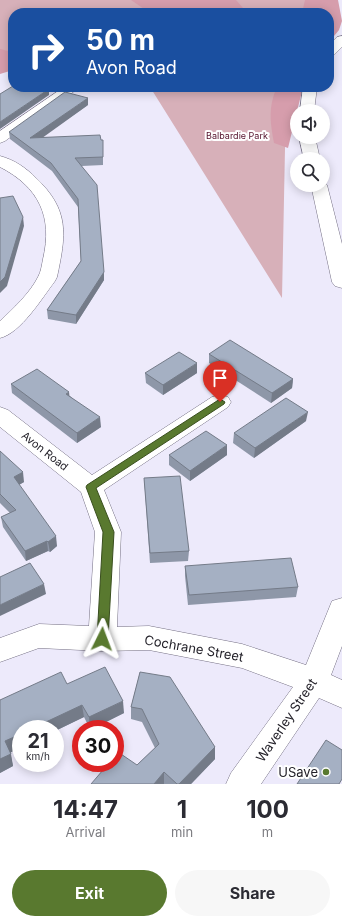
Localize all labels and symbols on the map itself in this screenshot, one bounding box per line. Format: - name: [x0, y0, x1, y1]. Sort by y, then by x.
- park label: Balbardie Park: [206, 130, 268, 141]
- pin: [203, 361, 237, 402]
- street label: Avon Road: [19, 428, 71, 474]
- position arrow: [81, 618, 123, 660]
- street label: Cochrane Street: [143, 631, 245, 665]
- street label: Waverley Street: [252, 675, 320, 765]
- speed limit sign: 30: [72, 720, 124, 772]
- place label: USave: [278, 764, 318, 780]
- marker: USave: [321, 767, 331, 777]

